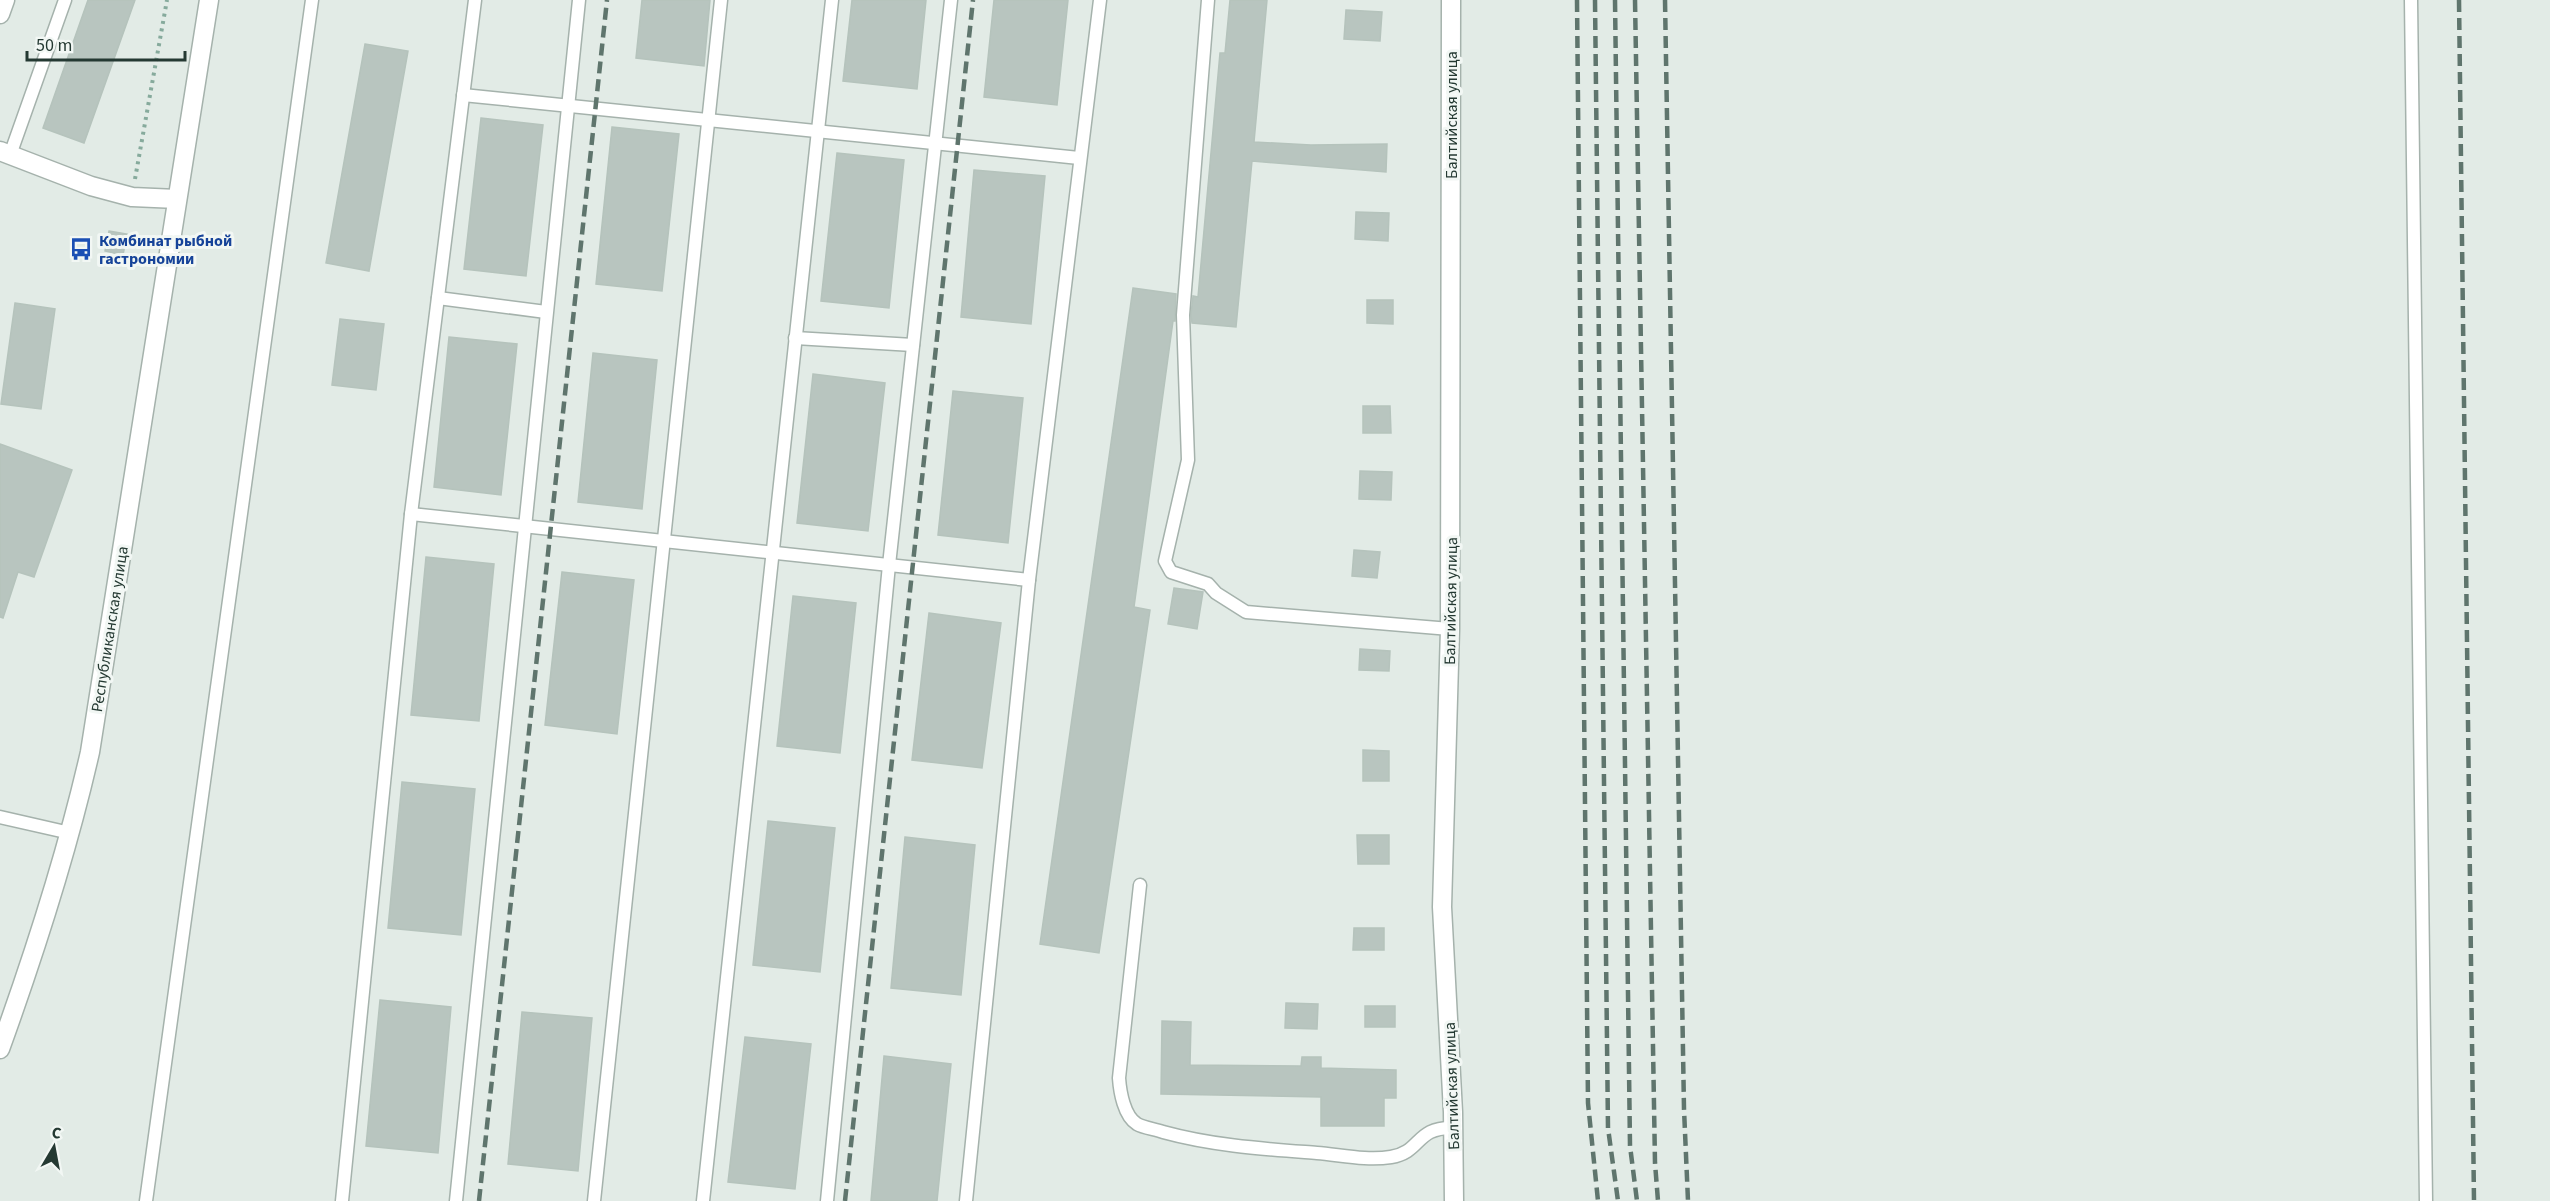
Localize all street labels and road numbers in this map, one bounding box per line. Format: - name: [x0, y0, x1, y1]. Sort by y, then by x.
- street label: Балтийская улица: [1441, 51, 1463, 179]
- street label: Балтийская улица: [1439, 537, 1463, 665]
- street label: Республиканская улица: [86, 545, 134, 714]
- street label: Балтийская улица: [1439, 1022, 1465, 1150]

